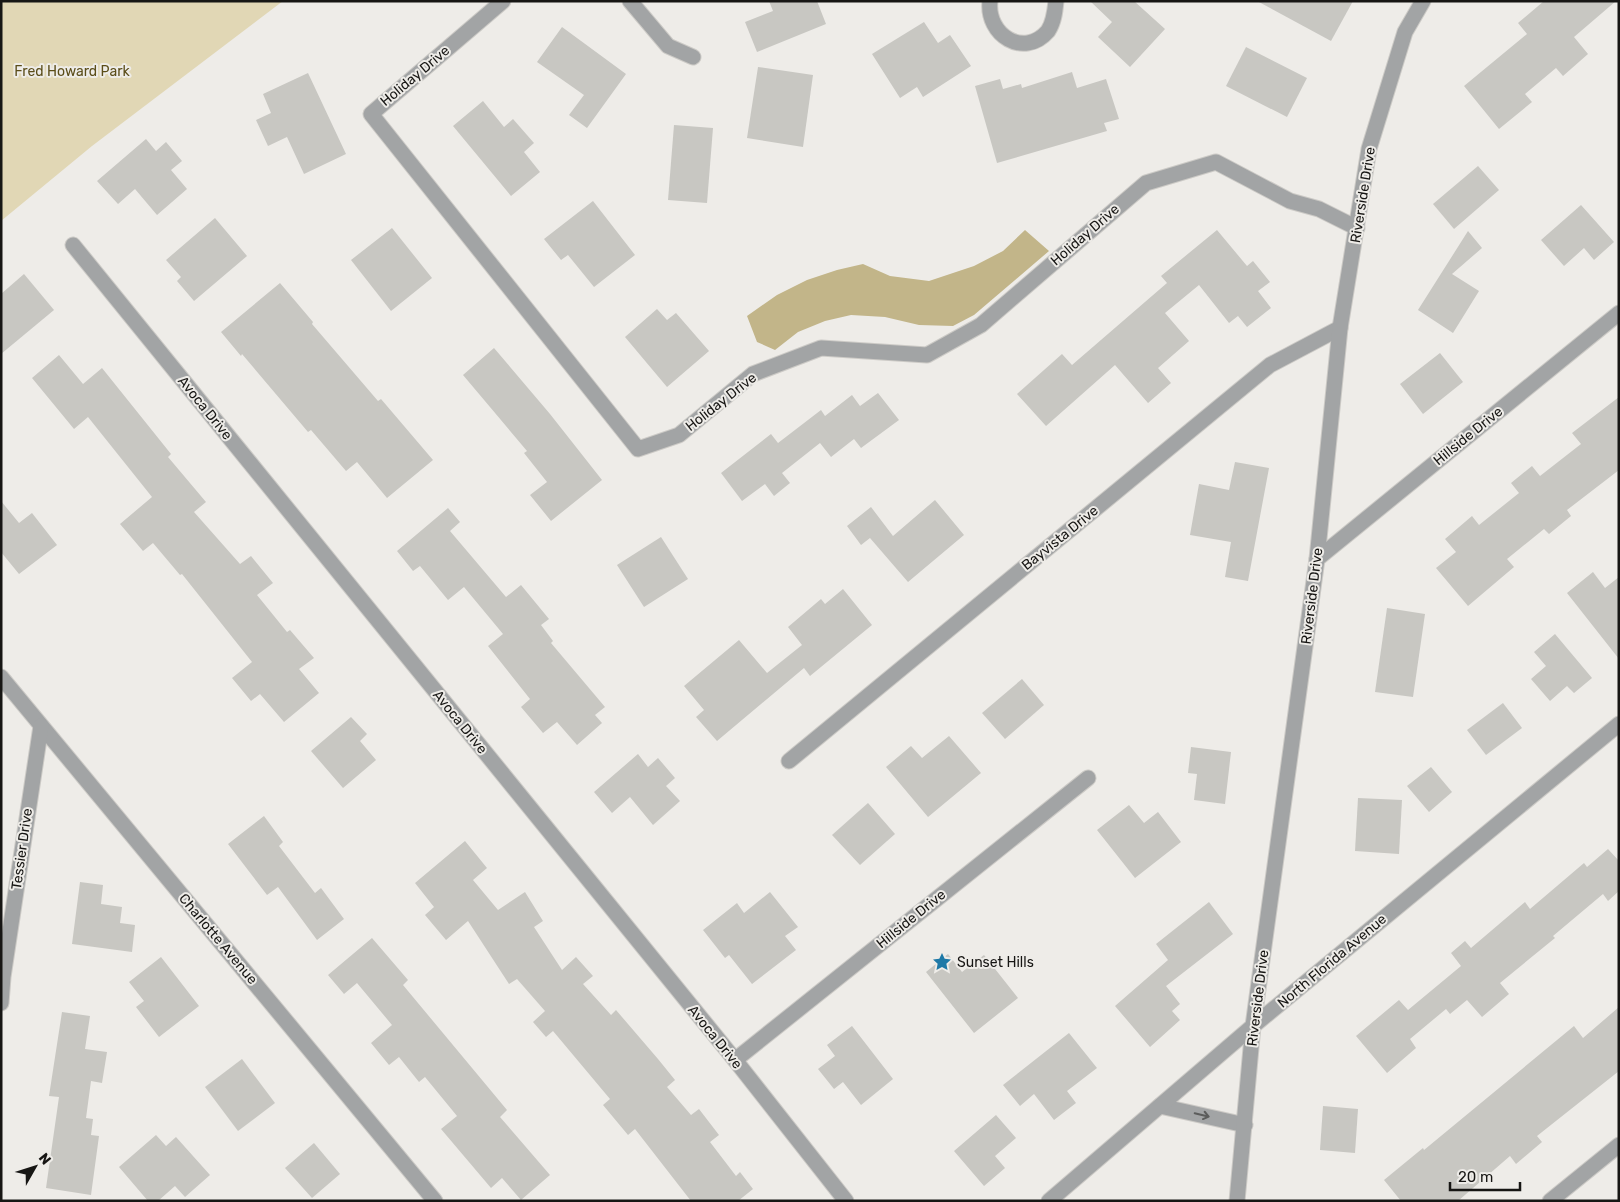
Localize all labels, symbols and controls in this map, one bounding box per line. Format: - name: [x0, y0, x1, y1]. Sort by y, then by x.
- street label: Holiday Drive: [377, 42, 453, 110]
- park label: Fred Howard Park: [14, 63, 130, 80]
- street label: Riverside Drive: [1347, 146, 1379, 244]
- street label: Holiday Drive: [1047, 201, 1123, 269]
- street label: Holiday Drive: [682, 369, 760, 435]
- street label: Avoca Drive: [174, 373, 236, 443]
- street label: Hillside Drive: [1430, 403, 1506, 469]
- street label: Bayvista Drive: [1018, 502, 1102, 574]
- street label: Riverside Drive: [1298, 547, 1326, 645]
- street label: Avoca Drive: [429, 687, 491, 757]
- street label: Tessier Drive: [8, 807, 36, 891]
- street label: Hillside Drive: [873, 886, 949, 952]
- street label: Charlotte Avenue: [175, 890, 261, 988]
- street label: North Florida Avenue: [1274, 910, 1390, 1012]
- street label: Riverside Drive: [1244, 949, 1272, 1047]
- place icon: Sunset Hills: [931, 951, 953, 973]
- place label: Sunset Hills: [957, 954, 1034, 971]
- street label: Avoca Drive: [684, 1002, 746, 1072]
- one-way arrow: [1194, 1111, 1210, 1120]
- north arrow: [10, 1142, 60, 1192]
- text: N: [35, 1150, 54, 1168]
- scale bar: [1450, 1160, 1520, 1192]
- text: 20 m: [1458, 1168, 1493, 1186]

